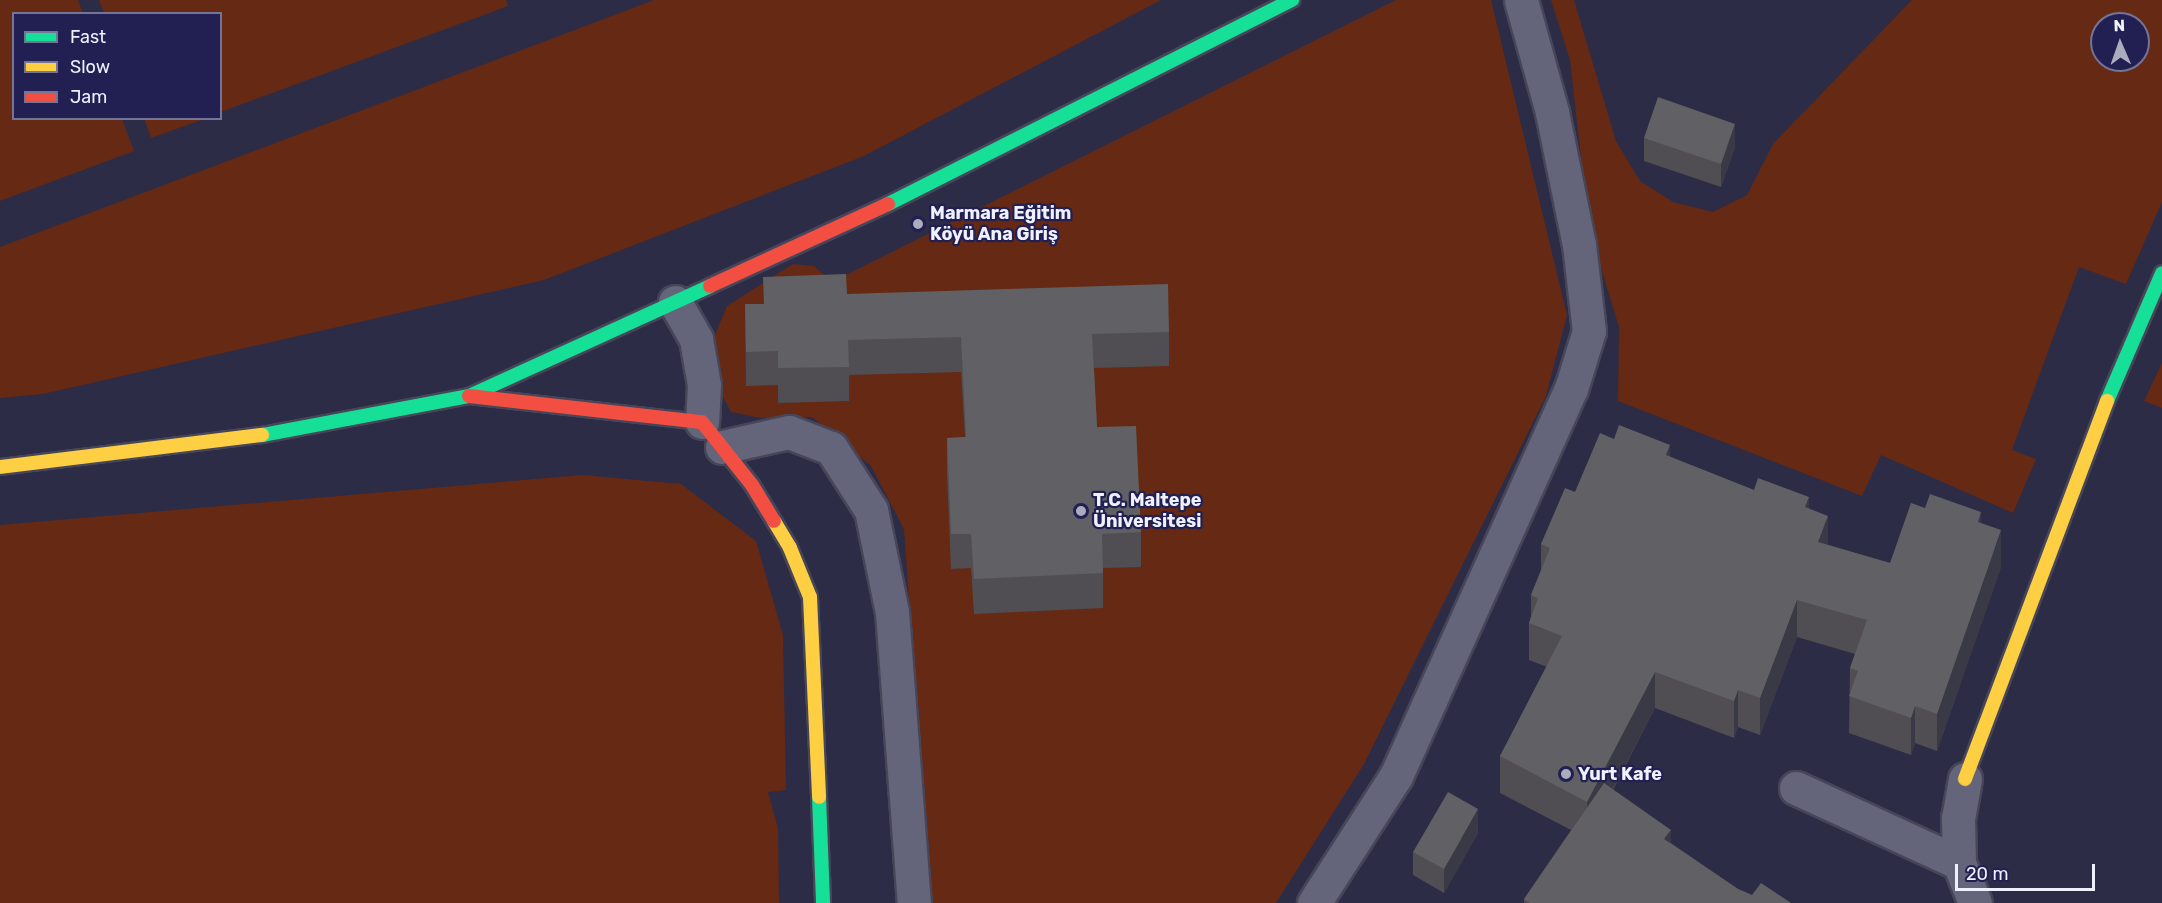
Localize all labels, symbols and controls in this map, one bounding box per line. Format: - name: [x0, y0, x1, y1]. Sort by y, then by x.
- legend: [12, 12, 222, 120]
- north arrow: [2090, 12, 2150, 72]
- text: N: [2113, 16, 2126, 35]
- text: Fast: [70, 26, 106, 48]
- text: Slow: [70, 56, 110, 78]
- text: Jam: [70, 86, 107, 108]
- place label: Marmara Eğitim Köyü Ana Giriş: [930, 203, 1071, 246]
- marker: Marmara Eğitim Köyü Ana Giriş: [911, 217, 925, 231]
- place label: T.C. Maltepe Üniversitesi: [1093, 490, 1202, 532]
- marker: T.C. Maltepe Üniversitesi: [1074, 504, 1088, 518]
- place label: Yurt Kafe: [1578, 763, 1662, 785]
- marker: Yurt Kafe: [1559, 767, 1573, 781]
- scale bar: [1958, 852, 2098, 890]
- text: 20 m: [1966, 863, 2008, 885]

